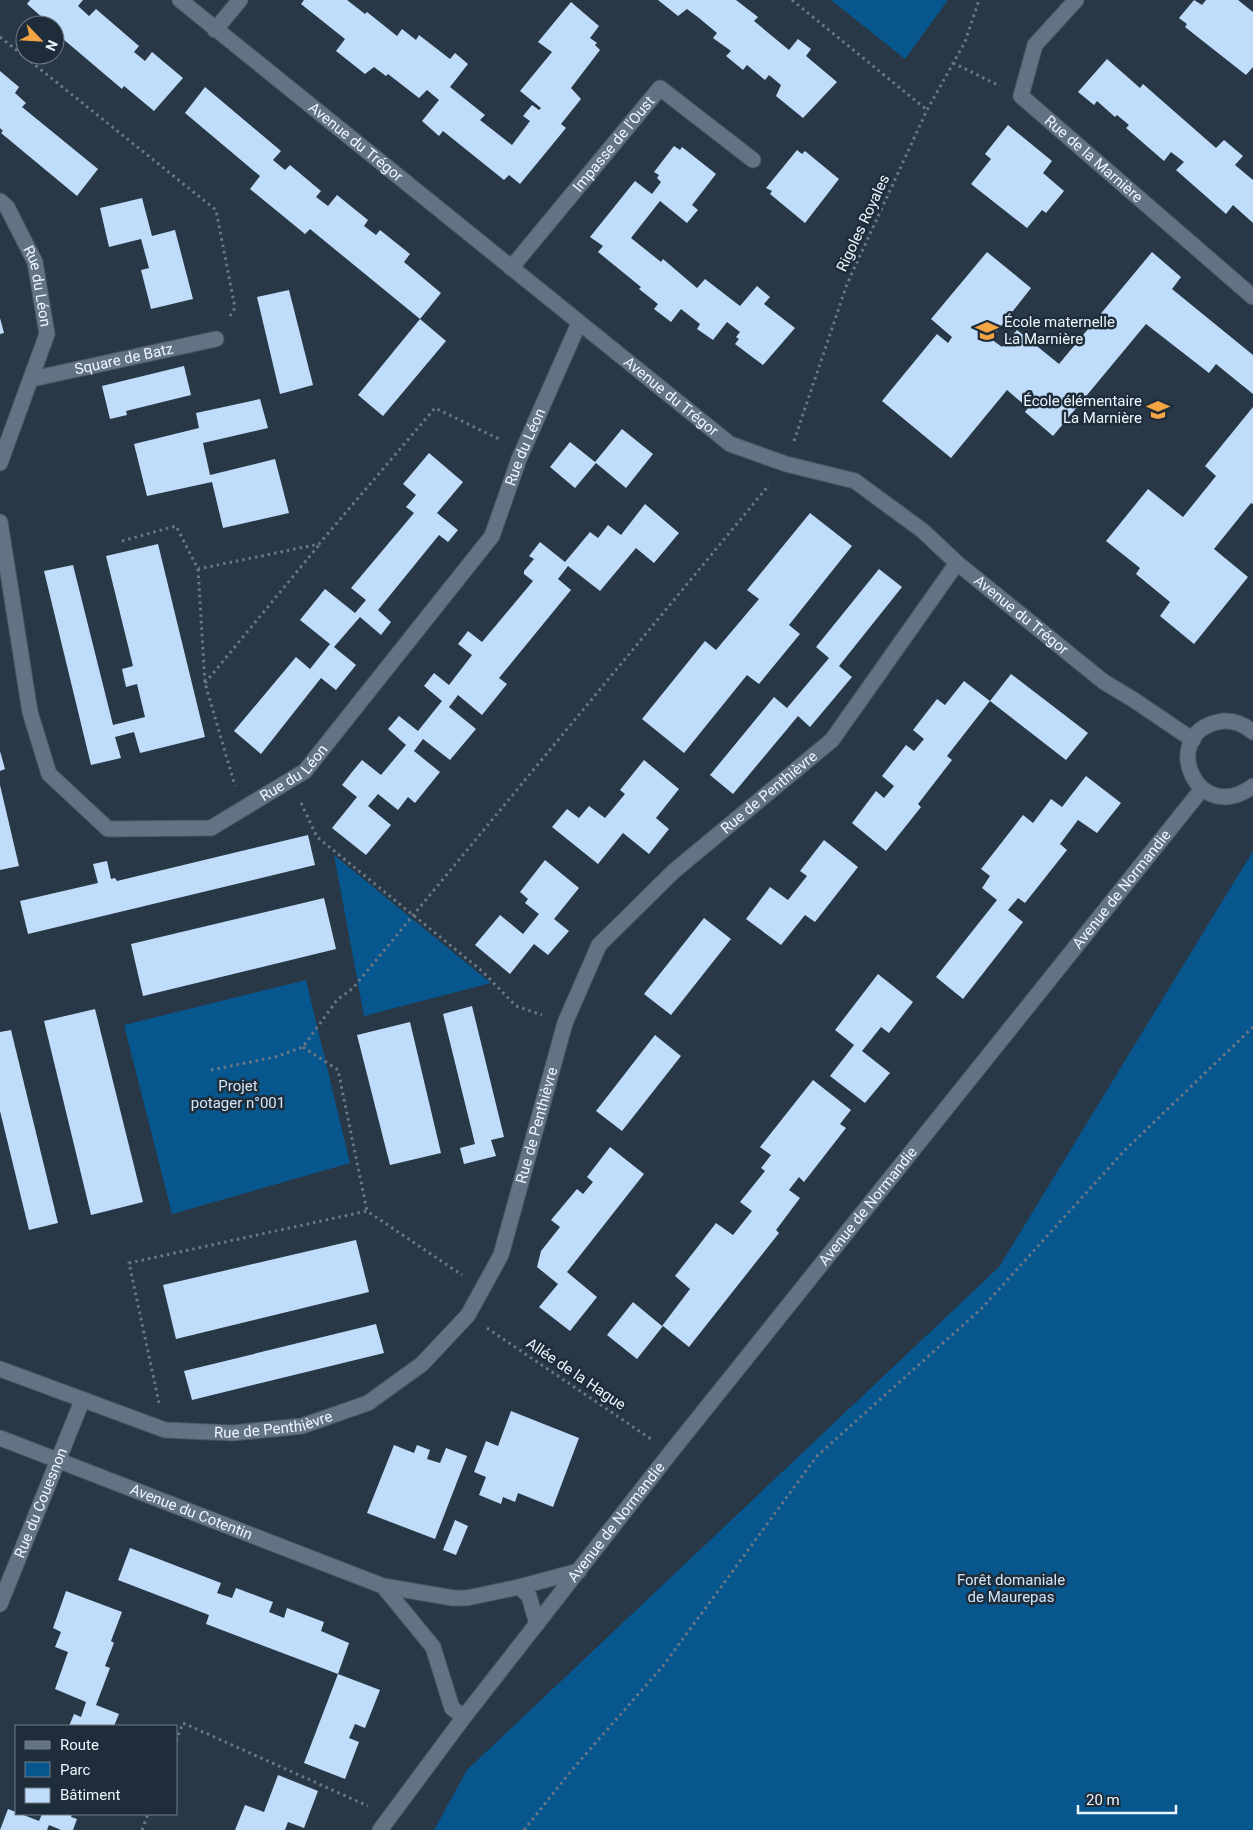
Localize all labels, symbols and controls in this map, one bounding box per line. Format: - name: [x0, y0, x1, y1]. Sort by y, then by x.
- north arrow: [15, 15, 65, 65]
- text: N: [42, 38, 61, 53]
- street label: Impasse de l'Oust: [569, 92, 659, 195]
- street label: Avenue du Trégor: [305, 98, 407, 186]
- street label: Rue de la Marnière: [1041, 112, 1147, 206]
- street label: Rigoles Royales: [833, 172, 893, 274]
- street label: Rue du Léon: [19, 243, 55, 328]
- place label: École maternelle La Marnière: [1004, 313, 1115, 348]
- school or university icon: École maternelle La Marnière: [974, 318, 1000, 344]
- street label: Square de Batz: [73, 340, 175, 379]
- street label: Avenue du Trégor: [620, 353, 722, 440]
- place label: École élémentaire La Marnière: [1023, 392, 1142, 427]
- school or university icon: École élémentaire La Marnière: [1145, 397, 1171, 423]
- street label: Rue du Léon: [501, 405, 549, 488]
- street label: Avenue du Trégor: [970, 571, 1072, 659]
- street label: Rue du Léon: [257, 741, 332, 805]
- street label: Rue de Penthièvre: [717, 747, 821, 837]
- street label: Avenue de Normandie: [1069, 826, 1175, 952]
- street label: Rue de Penthièvre: [512, 1065, 561, 1186]
- park label: Projet potager n°001: [191, 1077, 285, 1112]
- street label: Avenue de Normandie: [815, 1143, 921, 1269]
- street label: Allée de la Hague: [523, 1334, 629, 1414]
- street label: Rue de Penthièvre: [214, 1407, 335, 1442]
- street label: Rue du Couesnon: [11, 1445, 71, 1561]
- street label: Avenue de Normandie: [564, 1459, 669, 1586]
- street label: Avenue du Cotentin: [127, 1480, 255, 1544]
- park label: Forêt domaniale de Maurepas: [957, 1571, 1065, 1606]
- legend: [15, 1725, 178, 1815]
- text: Route: [60, 1736, 99, 1754]
- text: Parc: [60, 1761, 90, 1779]
- scale bar: [1078, 1782, 1176, 1814]
- text: Bâtiment: [60, 1786, 120, 1804]
- text: 20 m: [1086, 1791, 1120, 1809]

